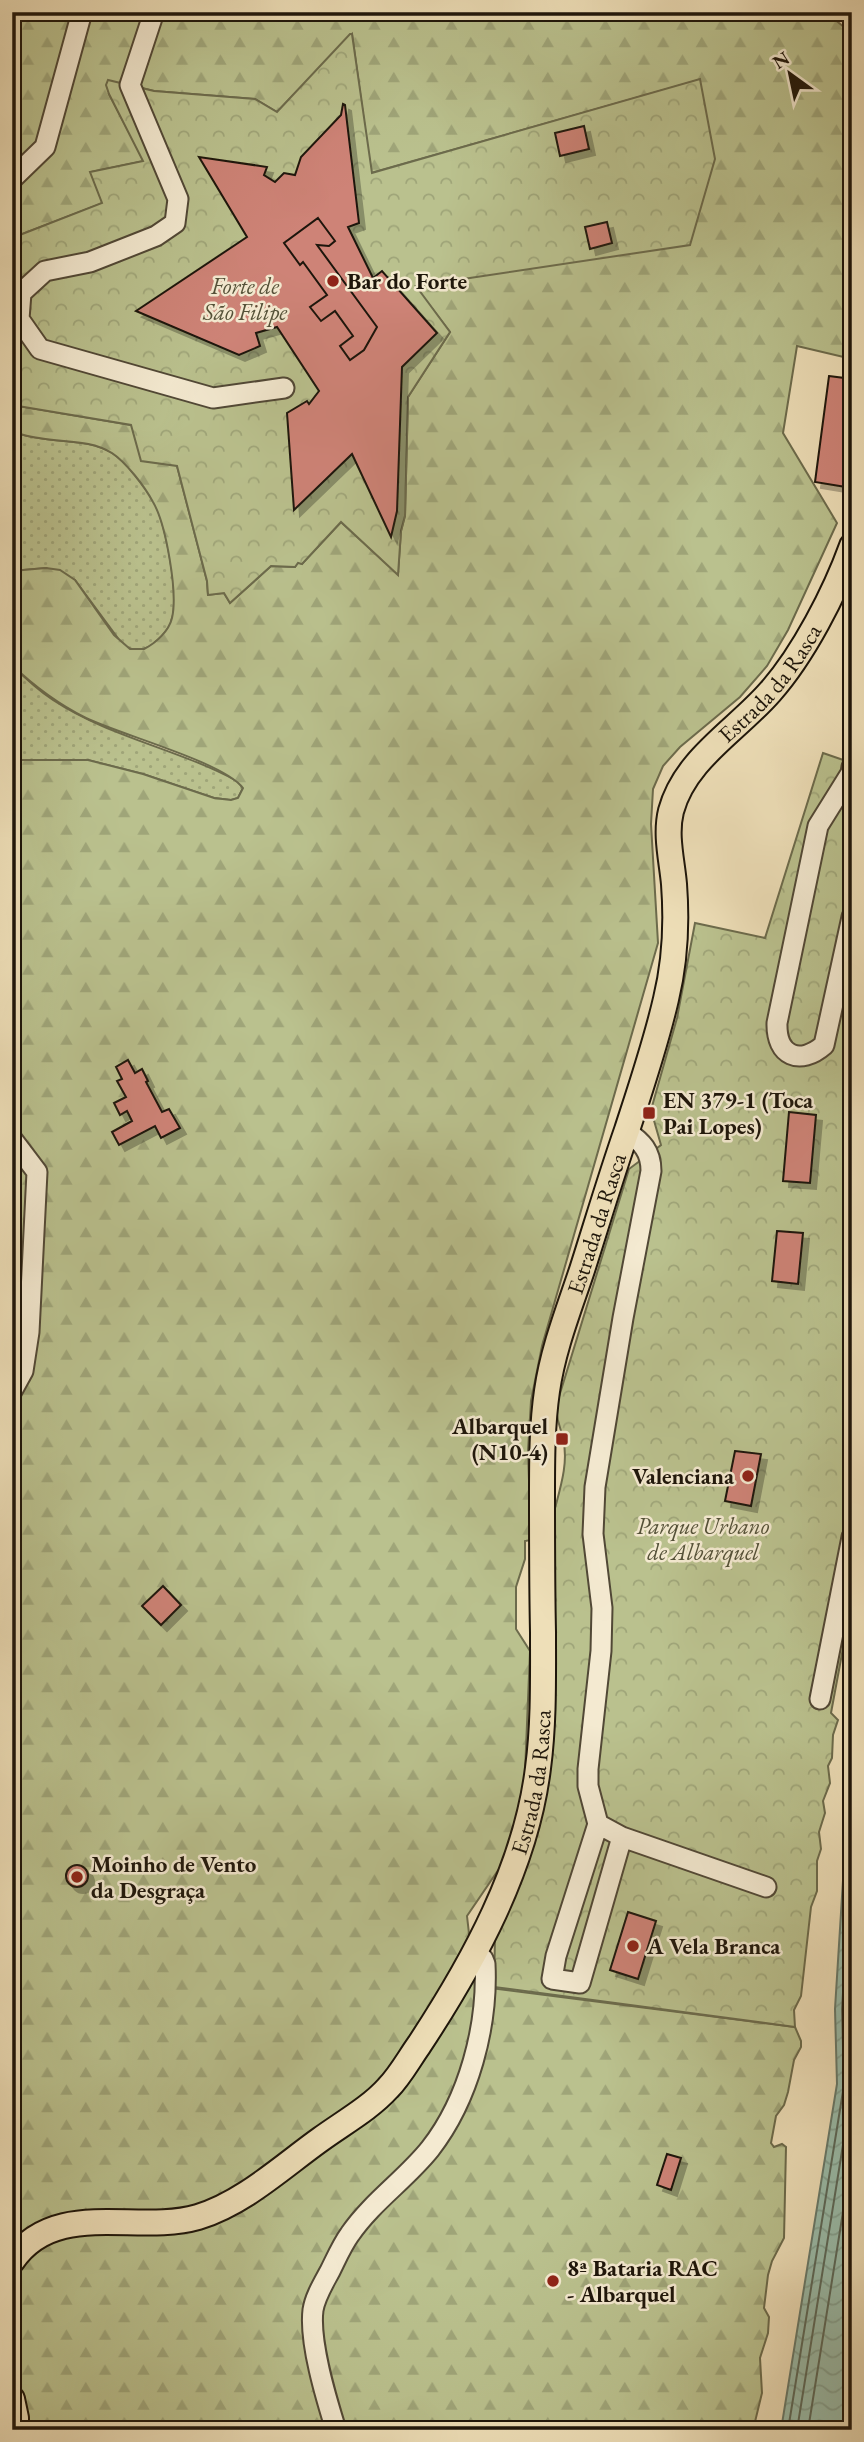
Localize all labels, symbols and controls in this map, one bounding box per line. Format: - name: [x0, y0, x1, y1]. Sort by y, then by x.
- north arrow: [756, 38, 826, 108]
- text: N: [768, 45, 795, 75]
- place label: Bar do Forte: [347, 266, 467, 296]
- park label: Forte de São Filipe: [202, 271, 288, 327]
- marker: Bar do Forte: [325, 273, 341, 289]
- street label: Estrada da Rasca: [712, 618, 829, 749]
- place label: EN 379-1 (Toca Pai Lopes): [663, 1085, 814, 1141]
- marker: EN 379-1 (Toca Pai Lopes): [641, 1105, 657, 1121]
- street label: Estrada da Rasca: [560, 1148, 633, 1298]
- place label: Albarquel (N10-4): [451, 1411, 548, 1467]
- marker: Albarquel (N10-4): [554, 1431, 570, 1447]
- place label: Valenciana: [632, 1461, 735, 1491]
- marker: Valenciana: [740, 1468, 756, 1484]
- park label: Parque Urbano de Albarquel: [637, 1511, 770, 1568]
- street label: Estrada da Rasca: [504, 1708, 558, 1858]
- place label: Moinho de Vento da Desgraça: [91, 1849, 257, 1905]
- marker: Moinho de Vento da Desgraça: [69, 1869, 85, 1885]
- place label: A Vela Branca: [646, 1931, 781, 1961]
- marker: A Vela Branca: [625, 1938, 641, 1954]
- place label: 8ª Bataria RAC - Albarquel: [567, 2253, 718, 2309]
- marker: 8ª Bataria RAC - Albarquel: [545, 2273, 561, 2289]

